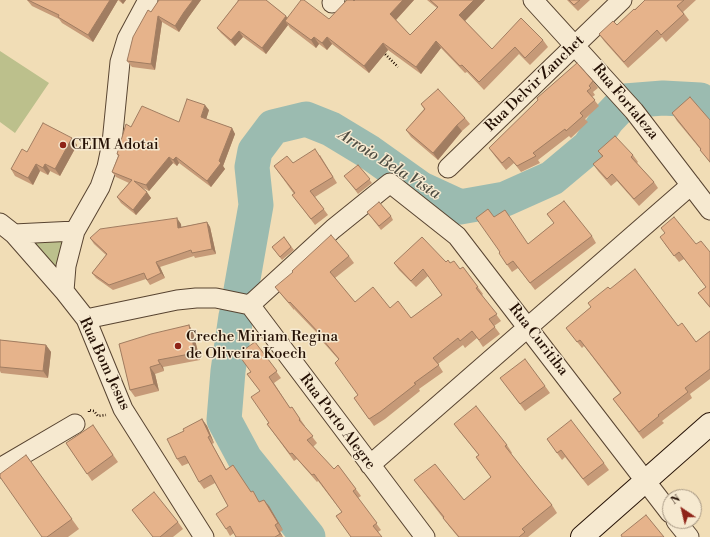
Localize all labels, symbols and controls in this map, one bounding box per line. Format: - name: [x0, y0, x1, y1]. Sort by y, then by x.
- street label: Rua Delvir Zanchet: [482, 32, 588, 136]
- street label: Rua Fortaleza: [588, 60, 662, 144]
- water label: Arroio Bela Vista: [334, 126, 444, 204]
- place label: CEIM Adotai: [71, 136, 159, 154]
- marker: CEIM Adotai: [58, 140, 68, 150]
- street label: Rua Curitiba: [504, 300, 572, 380]
- street label: Rua Bom Jesus: [75, 315, 133, 413]
- place label: Creche Miriam Regina de Oliveira Koech: [186, 328, 338, 363]
- marker: Creche Miriam Regina de Oliveira Koech: [173, 341, 183, 351]
- street label: Rua Porto Alegre: [295, 371, 379, 473]
- north arrow: [662, 489, 702, 529]
- text: N: [668, 492, 683, 508]

